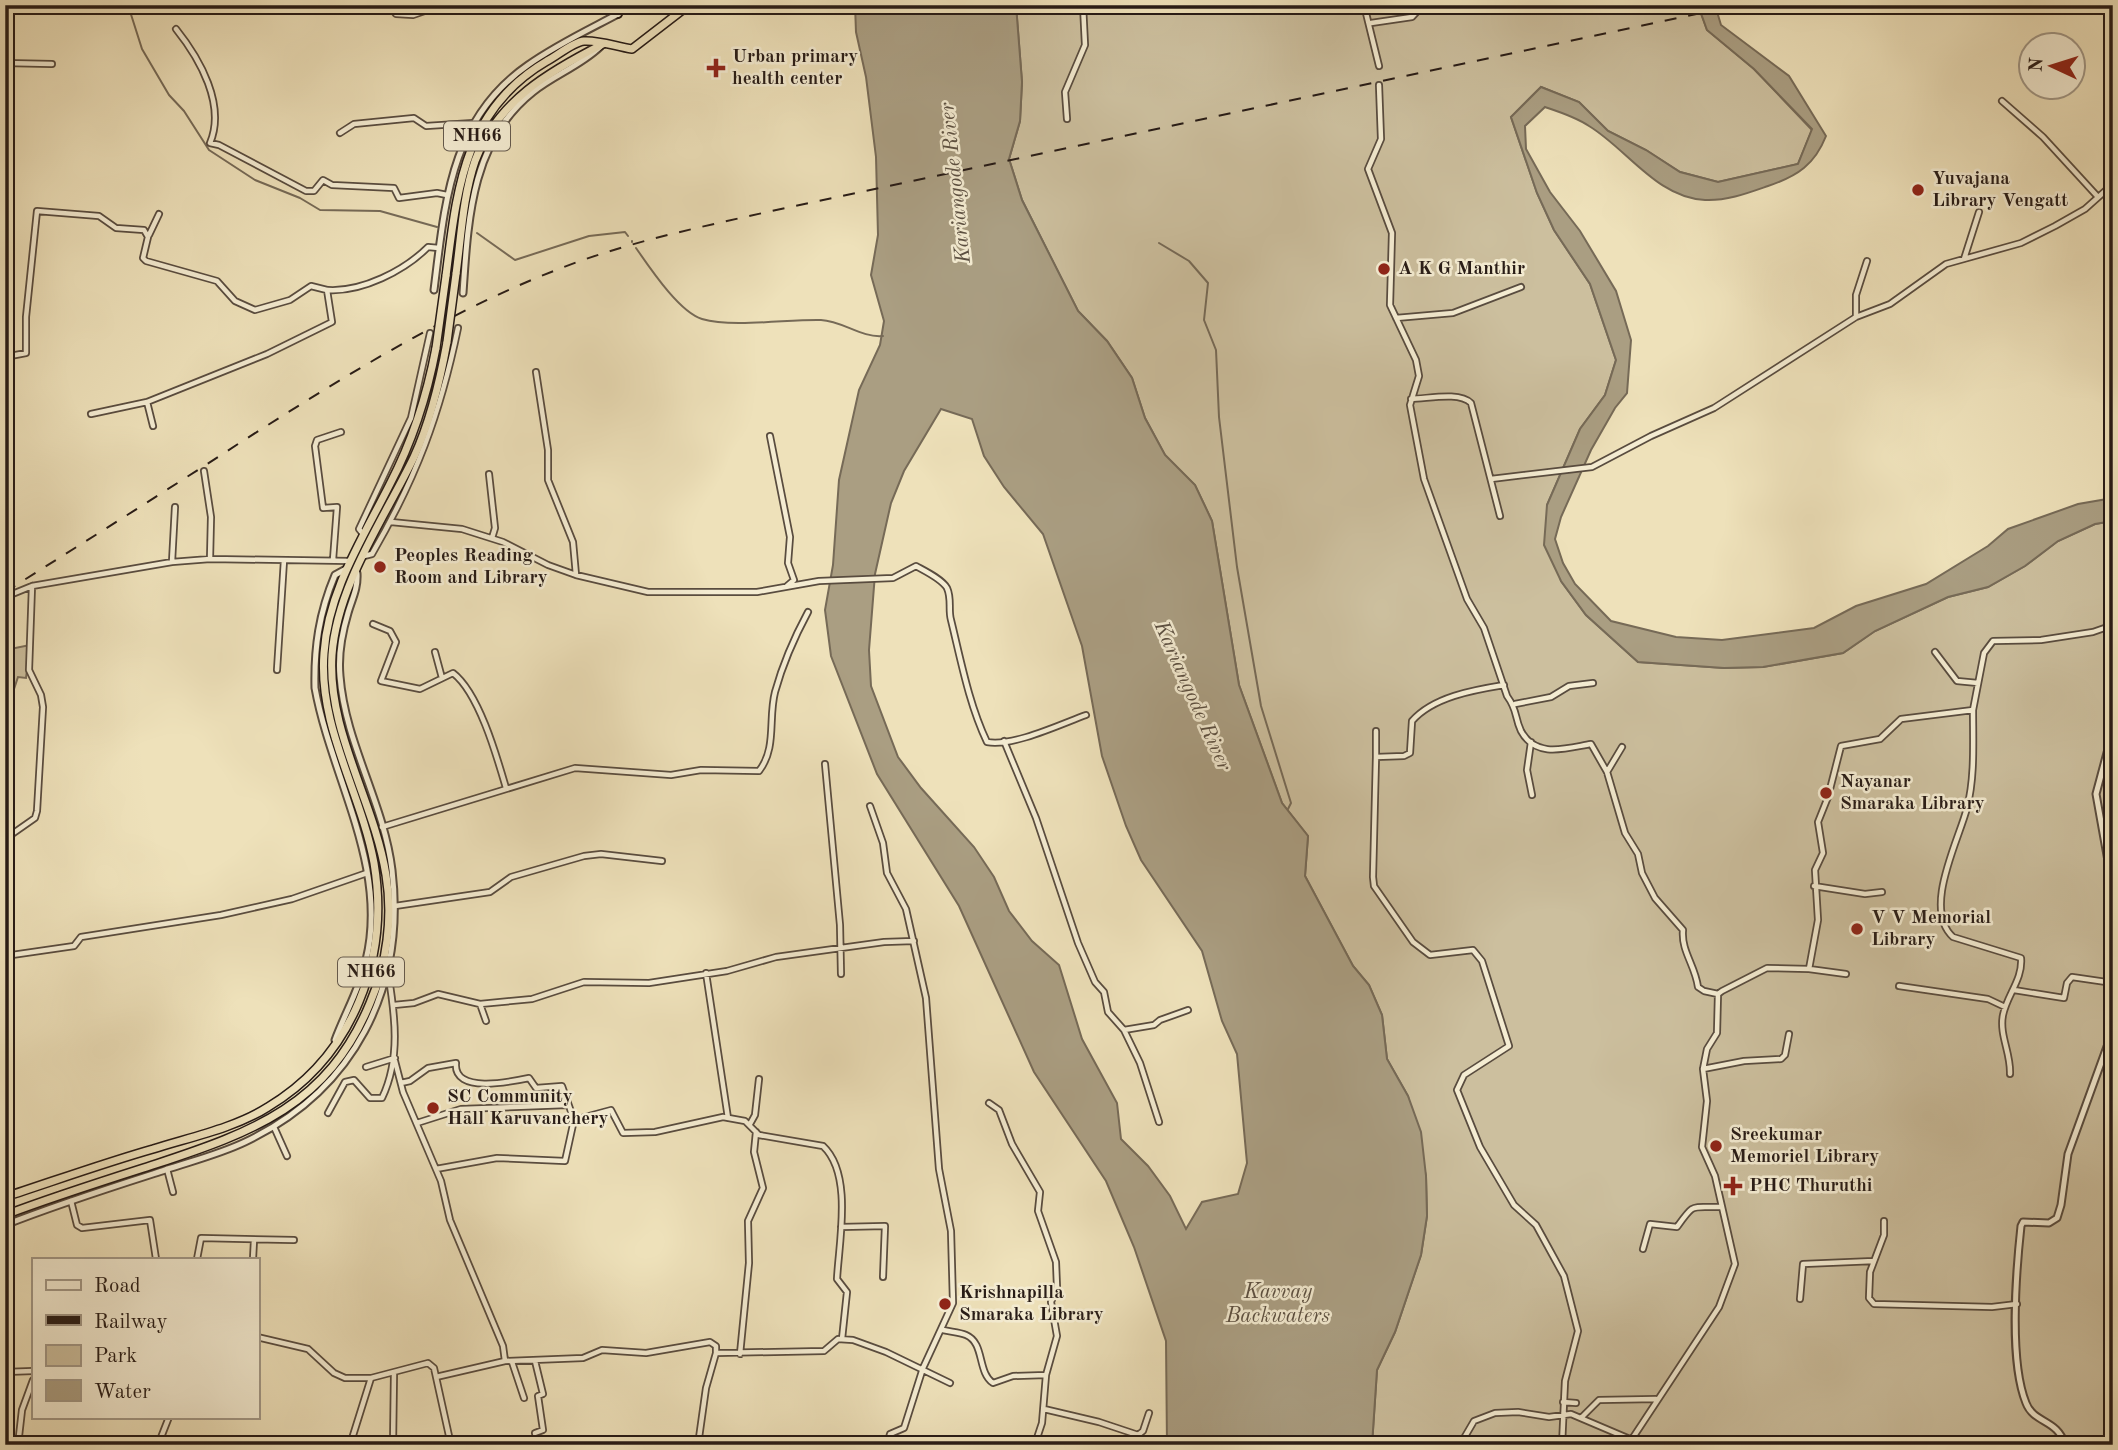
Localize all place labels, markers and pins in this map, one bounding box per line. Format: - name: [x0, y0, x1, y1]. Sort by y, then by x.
- place label: Urban primary health center: [732, 48, 858, 89]
- marker: Urban primary health center: [706, 58, 726, 78]
- place label: Yuvajana Library Vengatt: [1932, 170, 2068, 211]
- marker: Yuvajana Library Vengatt: [1910, 182, 1926, 198]
- place label: A K G Manthir: [1398, 260, 1525, 279]
- marker: A K G Manthir: [1376, 261, 1392, 277]
- place label: Peoples Reading Room and Library: [394, 547, 548, 588]
- marker: Peoples Reading Room and Library: [372, 559, 388, 575]
- place label: Nayanar Smaraka Library: [1840, 773, 1985, 814]
- marker: Nayanar Smaraka Library: [1818, 785, 1834, 801]
- place label: V V Memorial Library: [1871, 909, 1991, 950]
- marker: V V Memorial Library: [1849, 921, 1865, 937]
- place label: SC Community Hall Karuvanchery: [447, 1088, 609, 1129]
- marker: SC Community Hall Karuvanchery: [425, 1100, 441, 1116]
- place label: Sreekumar Memoriel Library: [1730, 1126, 1879, 1167]
- marker: Sreekumar Memoriel Library: [1708, 1138, 1724, 1154]
- marker: PHC Thuruthi: [1723, 1176, 1743, 1196]
- place label: PHC Thuruthi: [1749, 1177, 1873, 1196]
- place label: Krishnapilla Smaraka Library: [959, 1284, 1104, 1325]
- marker: Krishnapilla Smaraka Library: [937, 1296, 953, 1312]

